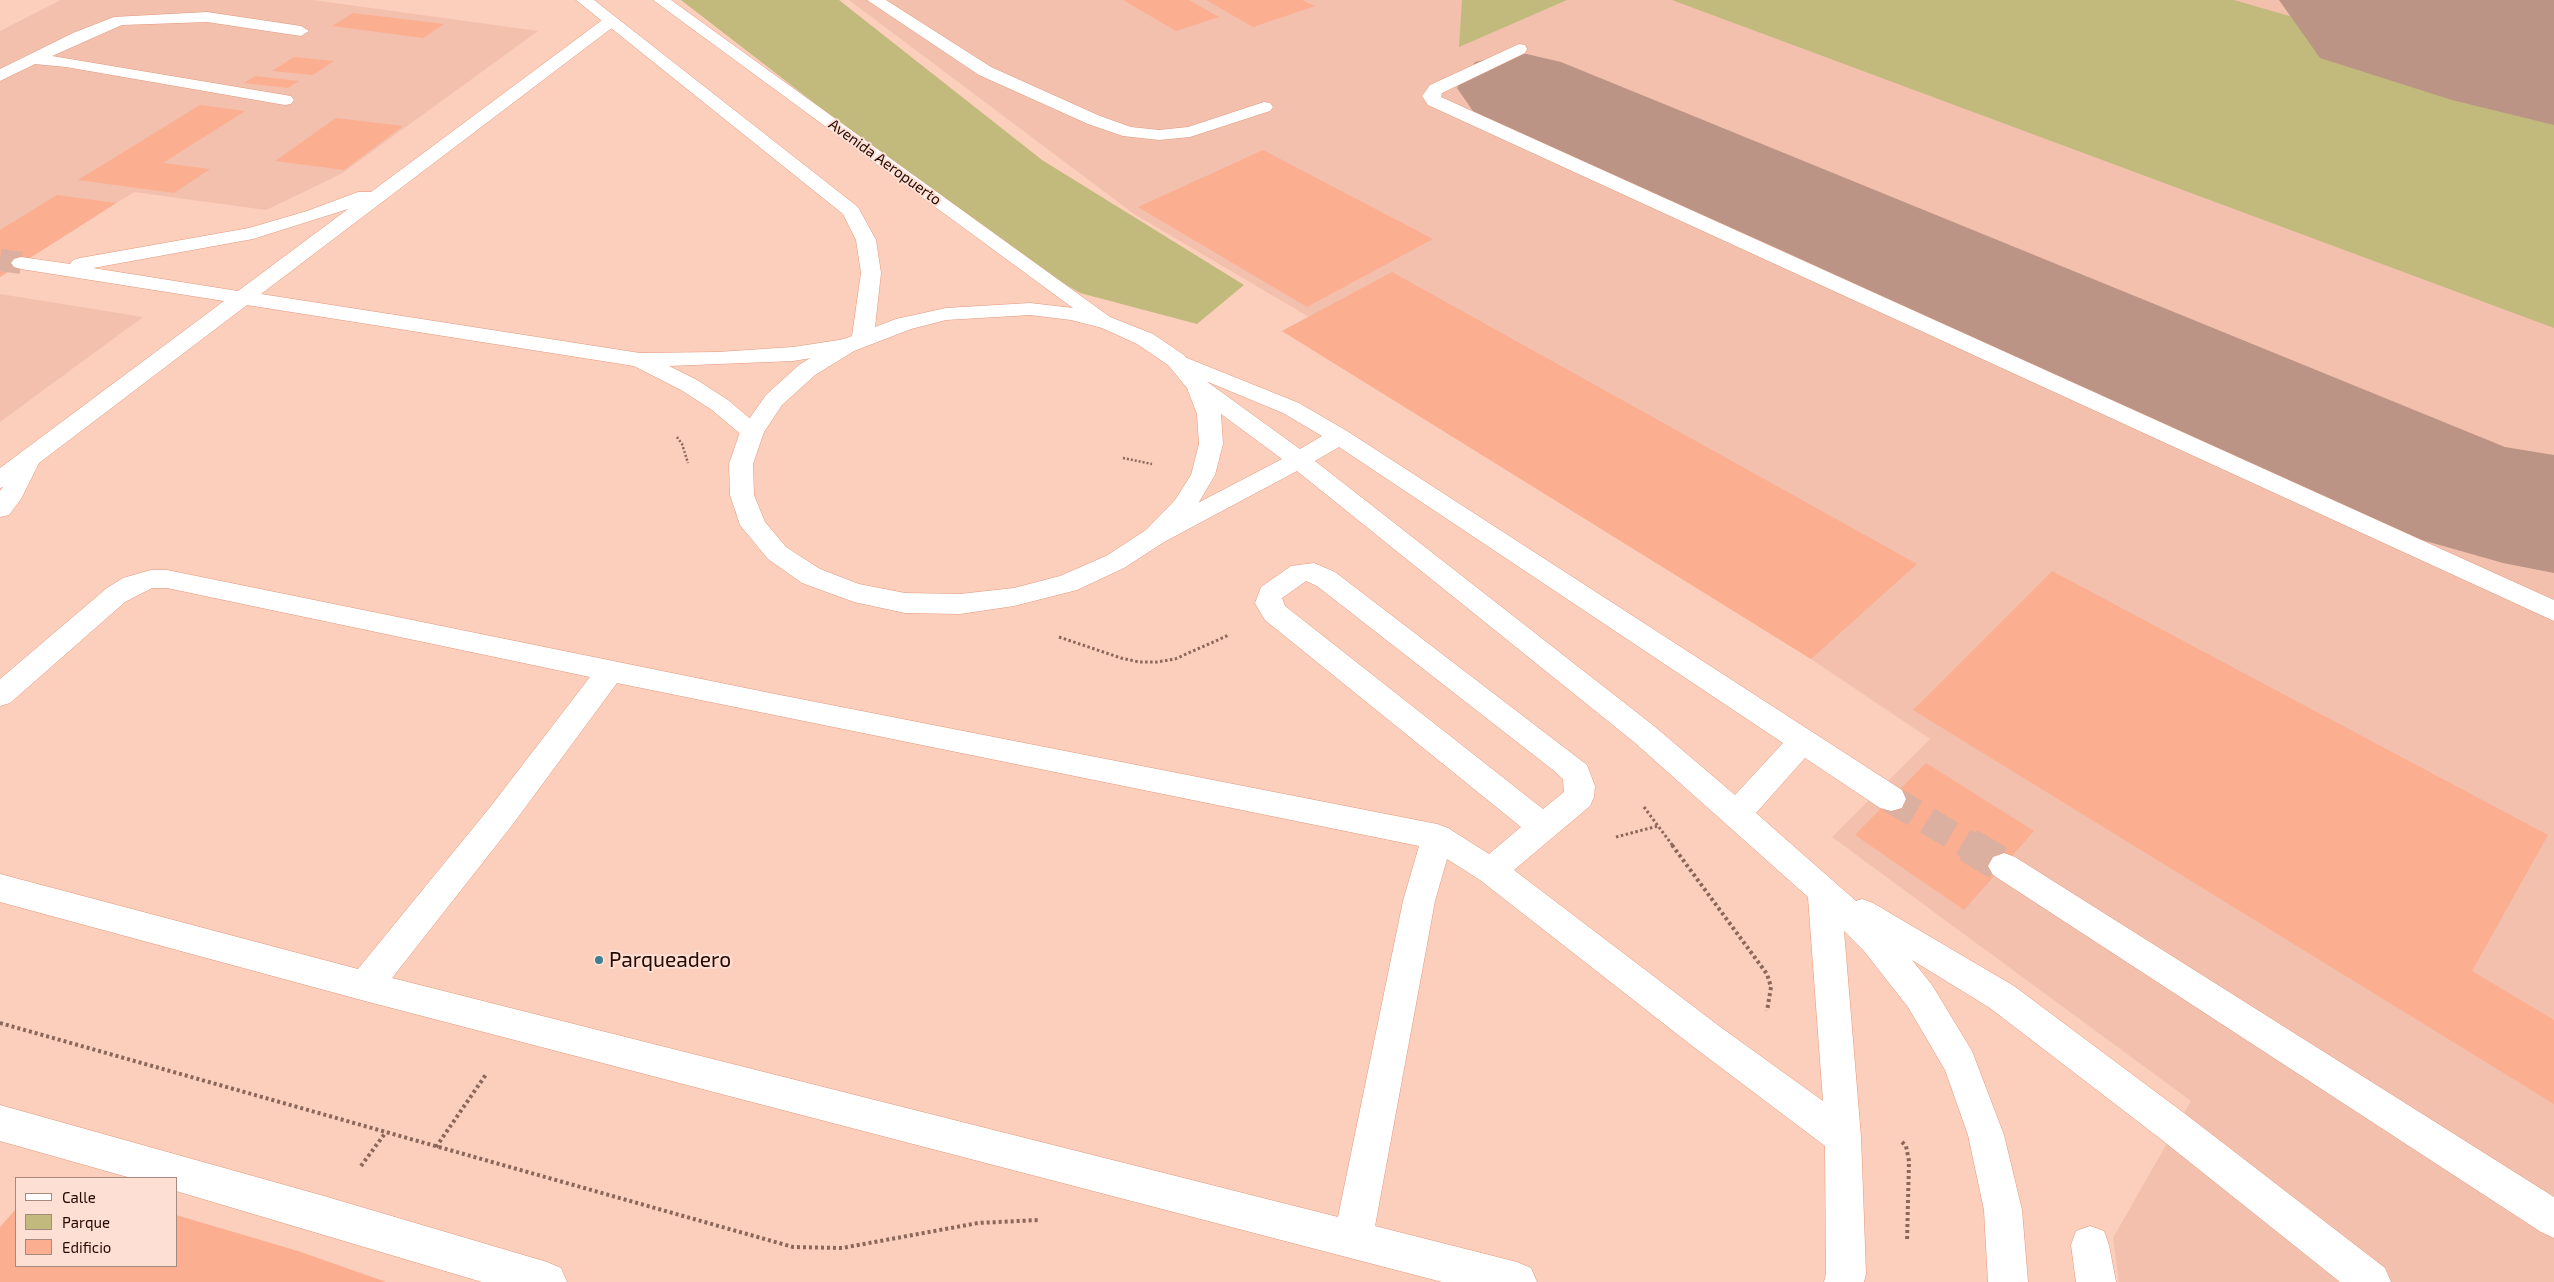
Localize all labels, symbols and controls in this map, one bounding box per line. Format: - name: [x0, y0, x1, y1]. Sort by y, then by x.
- street label: Avenida Aeropuerto: [825, 115, 945, 209]
- place label: Parqueadero: [609, 947, 731, 973]
- marker: Parqueadero: [593, 954, 605, 966]
- legend: [15, 1177, 178, 1267]
- text: Calle: [62, 1188, 96, 1206]
- text: Parque: [62, 1213, 110, 1231]
- text: Edificio: [62, 1238, 111, 1256]

